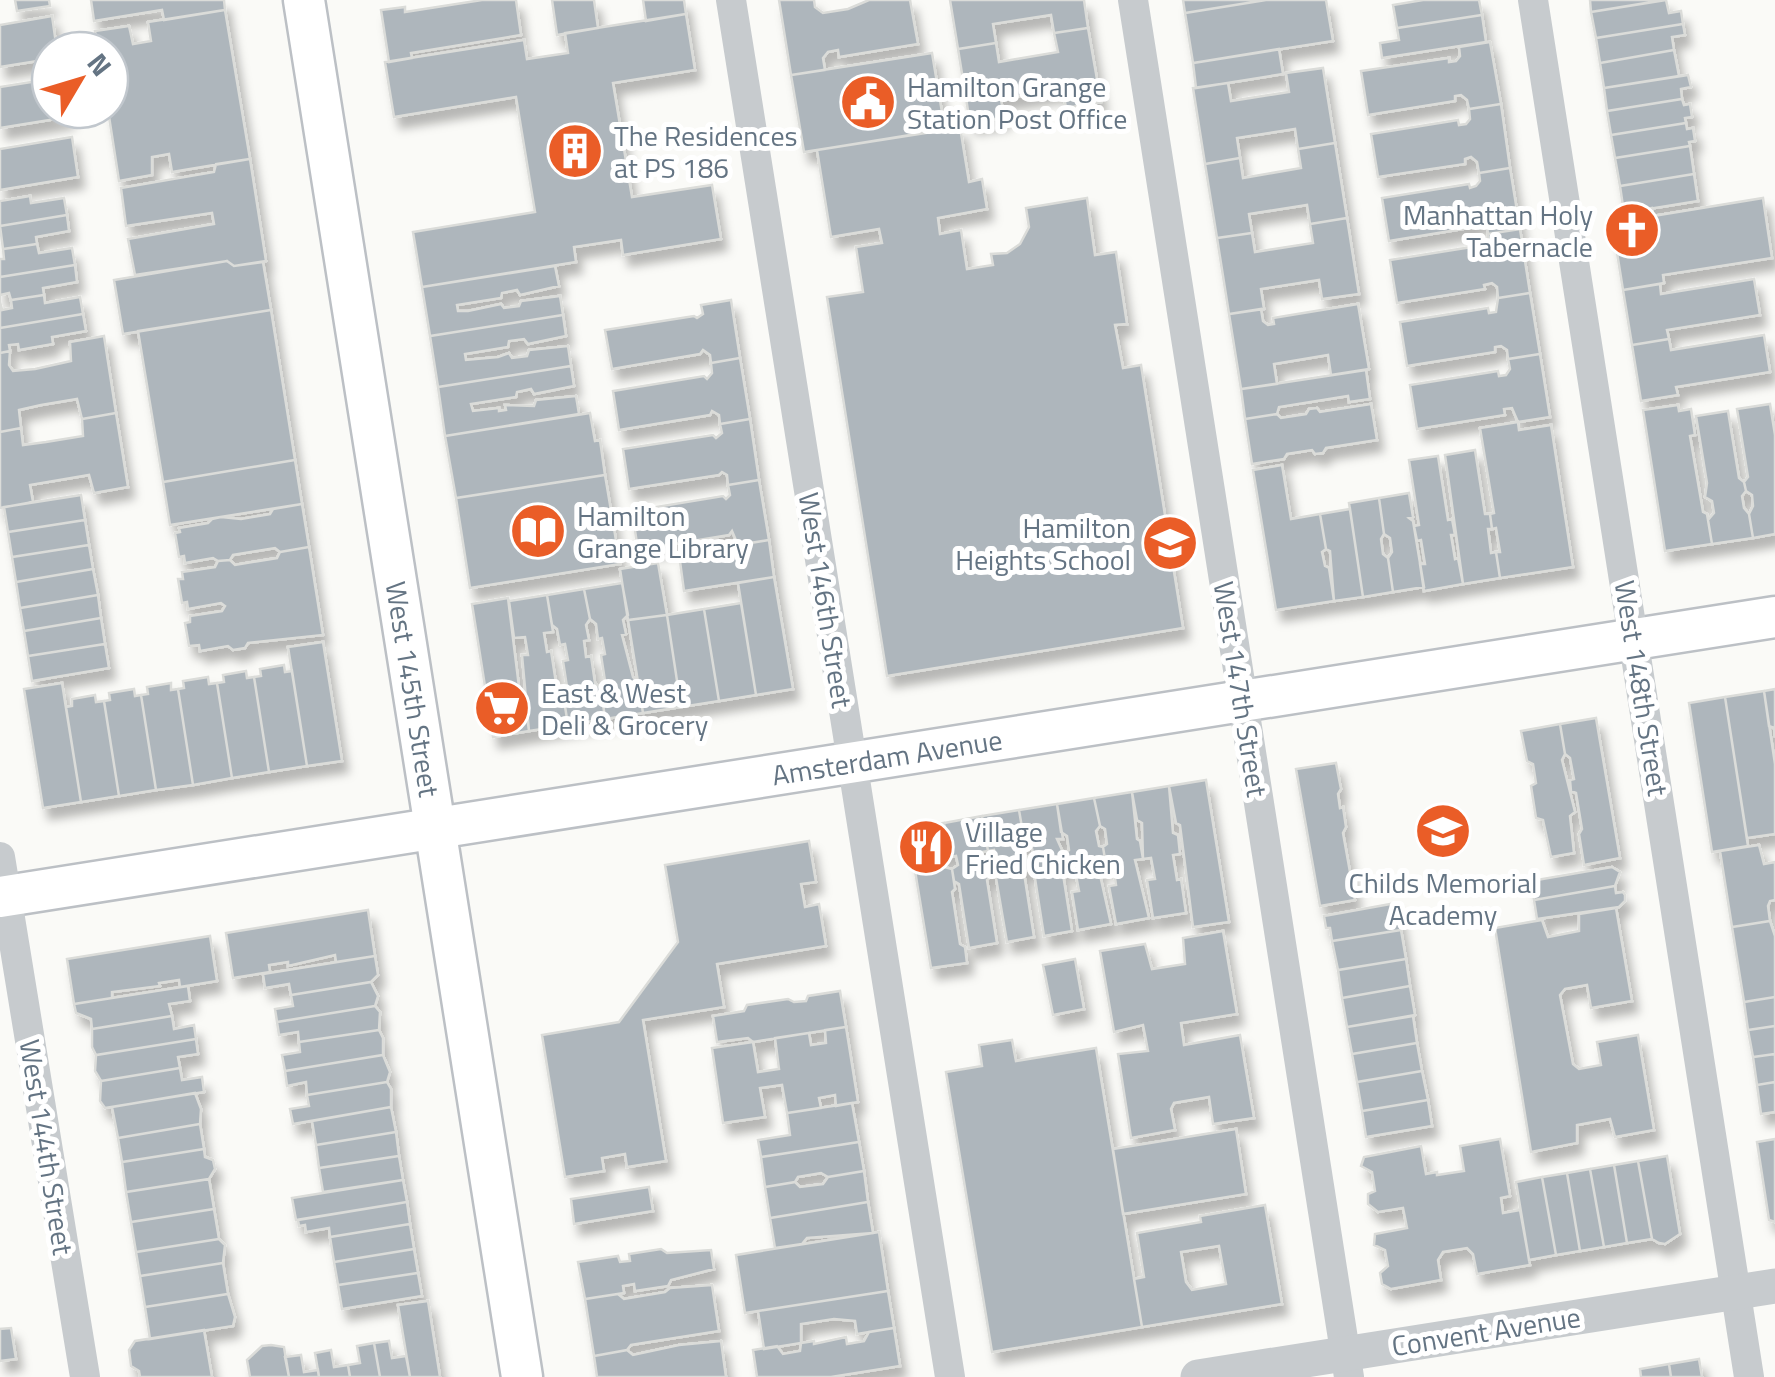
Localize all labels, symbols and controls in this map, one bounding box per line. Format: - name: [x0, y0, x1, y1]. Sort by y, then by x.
- north arrow: [30, 30, 130, 130]
- text: N: [77, 43, 123, 85]
- place label: Hamilton Grange Station Post Office: [907, 65, 1127, 140]
- public building icon: Hamilton Grange Station Post Office: [838, 72, 898, 132]
- place label: The Residences at PS 186: [614, 114, 798, 189]
- building icon: The Residences at PS 186: [545, 121, 605, 181]
- place label: Manhattan Holy Tabernacle: [1403, 193, 1593, 268]
- church icon: Manhattan Holy Tabernacle: [1602, 200, 1662, 260]
- street label: West 146th Street: [788, 489, 864, 711]
- place label: Hamilton Grange Library: [577, 494, 749, 569]
- library icon: Hamilton Grange Library: [508, 501, 568, 561]
- place label: Hamilton Heights School: [955, 506, 1131, 581]
- school or university icon: Hamilton Heights School: [1140, 513, 1200, 573]
- street label: West 148th Street: [1604, 577, 1680, 799]
- street label: West 145th Street: [375, 578, 451, 800]
- street label: West 147th Street: [1203, 578, 1279, 800]
- place label: East & West Deli & Grocery: [541, 671, 708, 746]
- supermarket icon: East & West Deli & Grocery: [472, 678, 532, 738]
- street label: Amsterdam Avenue: [769, 718, 1005, 796]
- school or university icon: Childs Memorial Academy: [1413, 801, 1473, 861]
- place label: Village Fried Chicken: [965, 810, 1121, 885]
- restaurant icon: Village Fried Chicken: [896, 817, 956, 877]
- place label: Childs Memorial Academy: [1349, 861, 1537, 936]
- street label: West 144th Street: [9, 1036, 85, 1258]
- street label: Convent Avenue: [1389, 1295, 1583, 1367]

